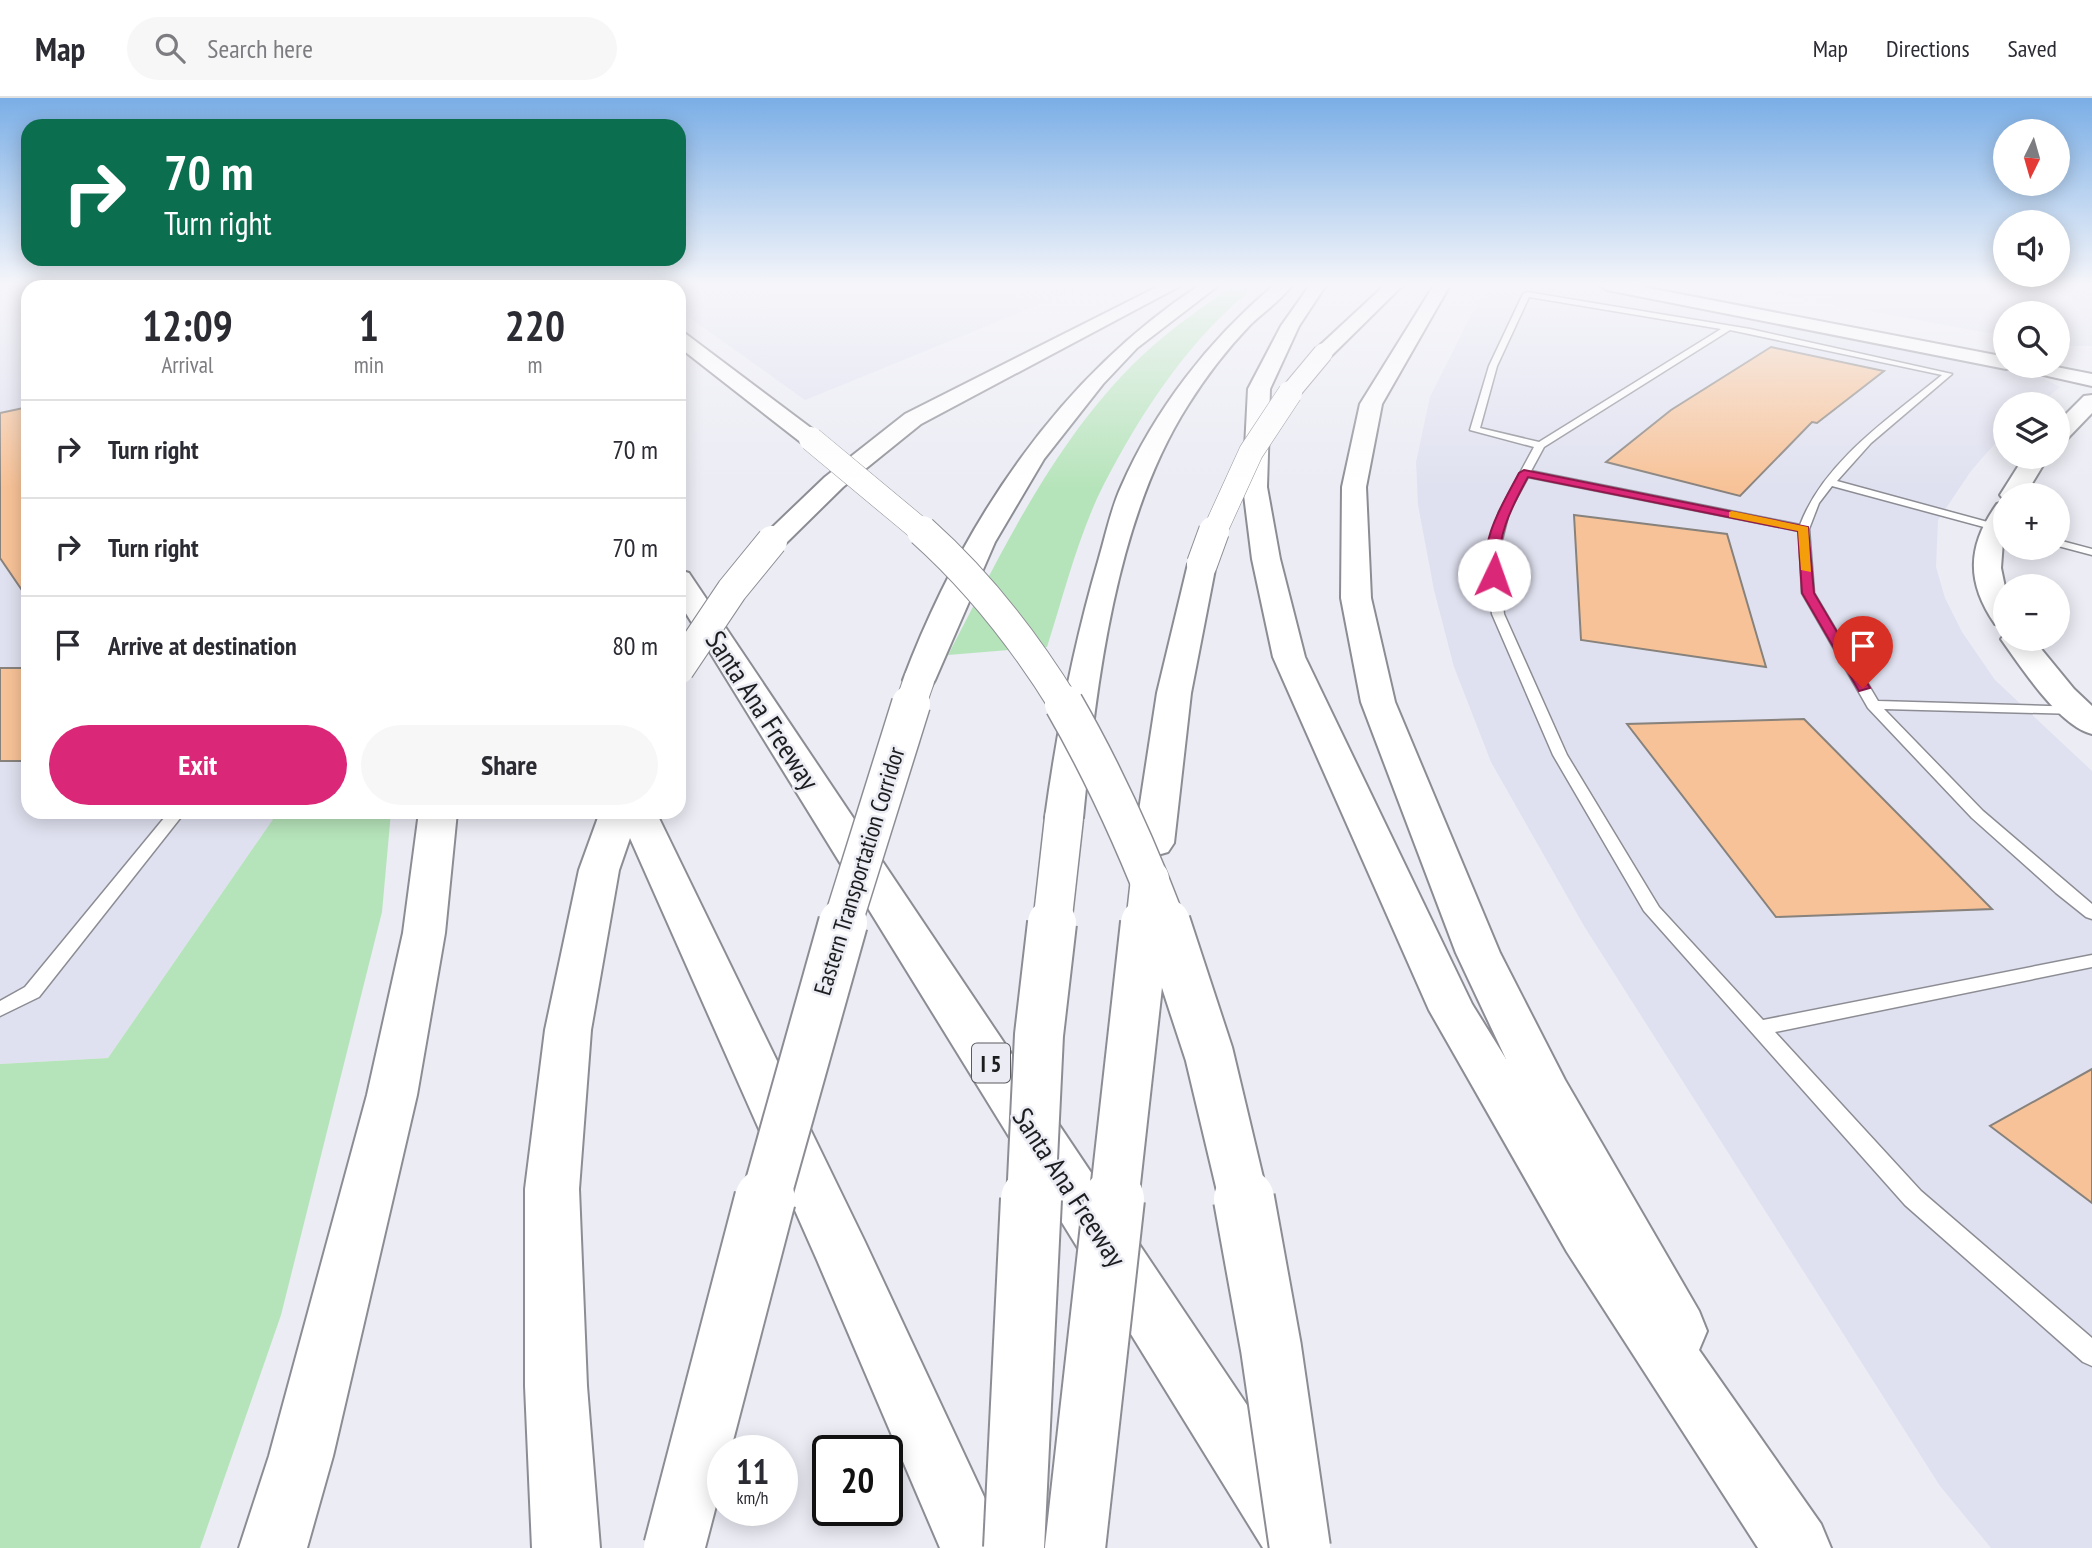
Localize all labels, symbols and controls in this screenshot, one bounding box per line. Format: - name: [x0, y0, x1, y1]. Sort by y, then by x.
- search box: [127, 17, 617, 80]
- text: Map: [35, 27, 85, 70]
- icon: search: [151, 29, 189, 67]
- text: Search here: [207, 32, 313, 65]
- text: Map: [1813, 33, 1848, 64]
- text: Directions: [1886, 33, 1970, 64]
- text: Saved: [2008, 33, 2057, 64]
- north arrow: [1993, 119, 2070, 196]
- map controls: [1993, 119, 2070, 651]
- text: 70 m: [164, 140, 253, 204]
- icon: right: [49, 147, 140, 238]
- text: Turn right: [164, 202, 272, 244]
- button: sound: [1993, 210, 2070, 287]
- text: 12:09: [142, 298, 233, 353]
- text: 1: [359, 298, 379, 353]
- text: 220: [505, 298, 565, 353]
- button: search: [1993, 301, 2070, 378]
- text: Arrival: [161, 350, 213, 379]
- text: min: [354, 350, 384, 379]
- text: m: [527, 350, 542, 379]
- button: layers: [1993, 392, 2070, 469]
- icon: right: [49, 430, 87, 468]
- text: Turn right: [108, 433, 199, 466]
- text: 70 m: [612, 433, 658, 466]
- button: +: [1993, 483, 2070, 560]
- icon: right: [49, 528, 87, 566]
- text: Turn right: [108, 531, 199, 564]
- text: 70 m: [612, 531, 658, 564]
- position arrow: [1457, 538, 1531, 612]
- button: −: [1993, 574, 2070, 651]
- pin: [1833, 616, 1893, 688]
- street label: Santa Ana Freeway: [698, 623, 828, 797]
- icon: arrive: [49, 626, 87, 664]
- icon: arrive: [1844, 627, 1882, 665]
- text: Arrive at destination: [108, 629, 297, 662]
- text: 80 m: [612, 629, 658, 662]
- button: Exit: [49, 725, 347, 805]
- button: Share: [361, 725, 658, 805]
- street label: Eastern Transportation Corridor: [806, 743, 912, 999]
- road number: I 5: [972, 1044, 1010, 1082]
- street label: Santa Ana Freeway: [1005, 1100, 1135, 1274]
- speed limit sign: 20: [812, 1435, 903, 1526]
- text: 11: [736, 1448, 769, 1494]
- text: km/h: [737, 1486, 768, 1509]

